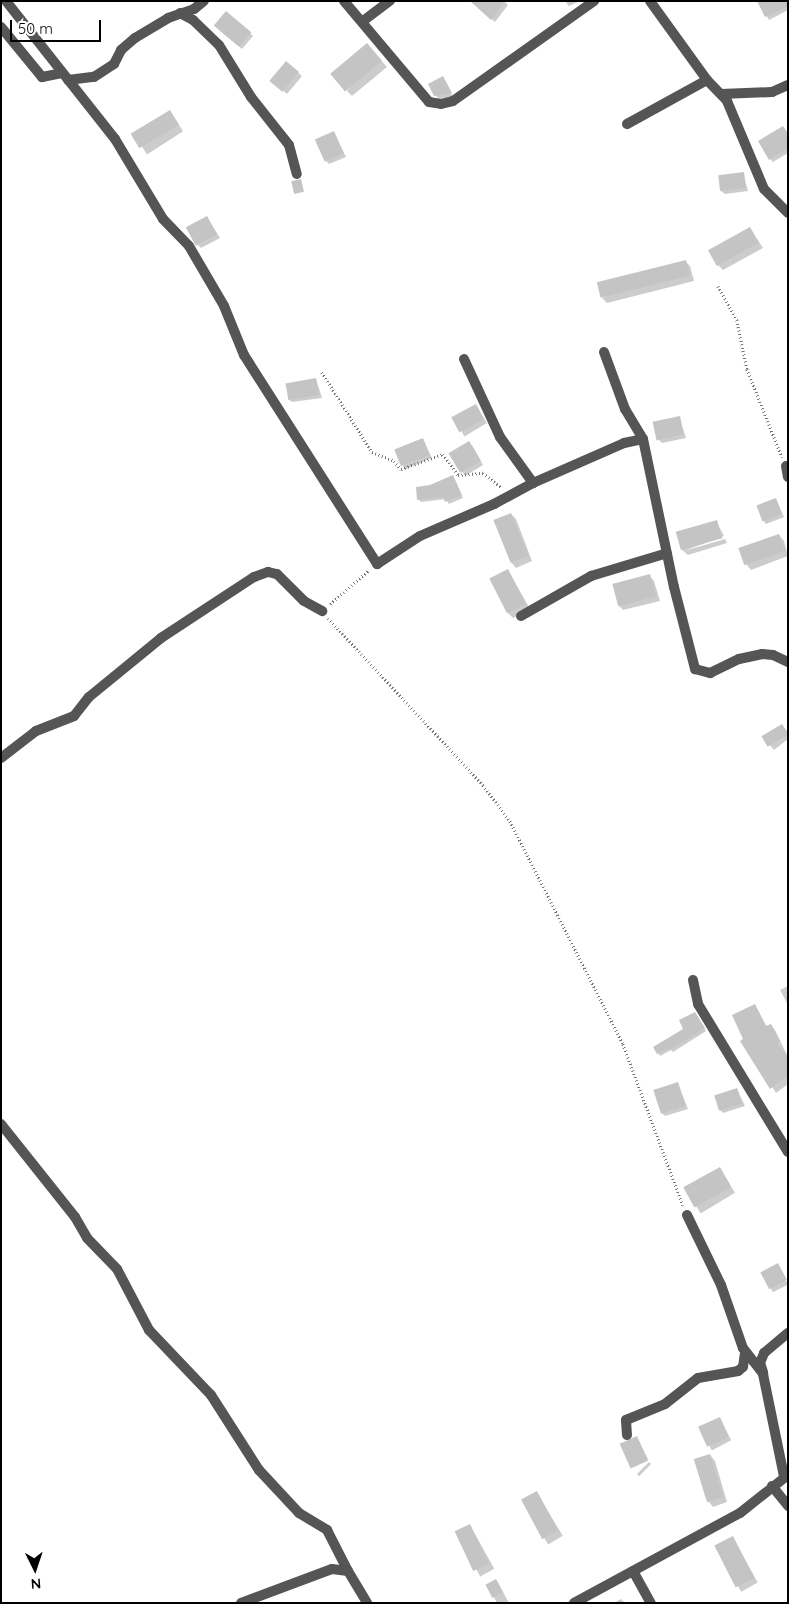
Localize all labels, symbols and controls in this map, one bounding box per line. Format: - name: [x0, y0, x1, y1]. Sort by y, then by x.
- scale bar: [12, 10, 104, 42]
- text: 50 m: [18, 19, 53, 38]
- north arrow: [10, 1544, 60, 1594]
- text: N: [30, 1575, 42, 1593]

